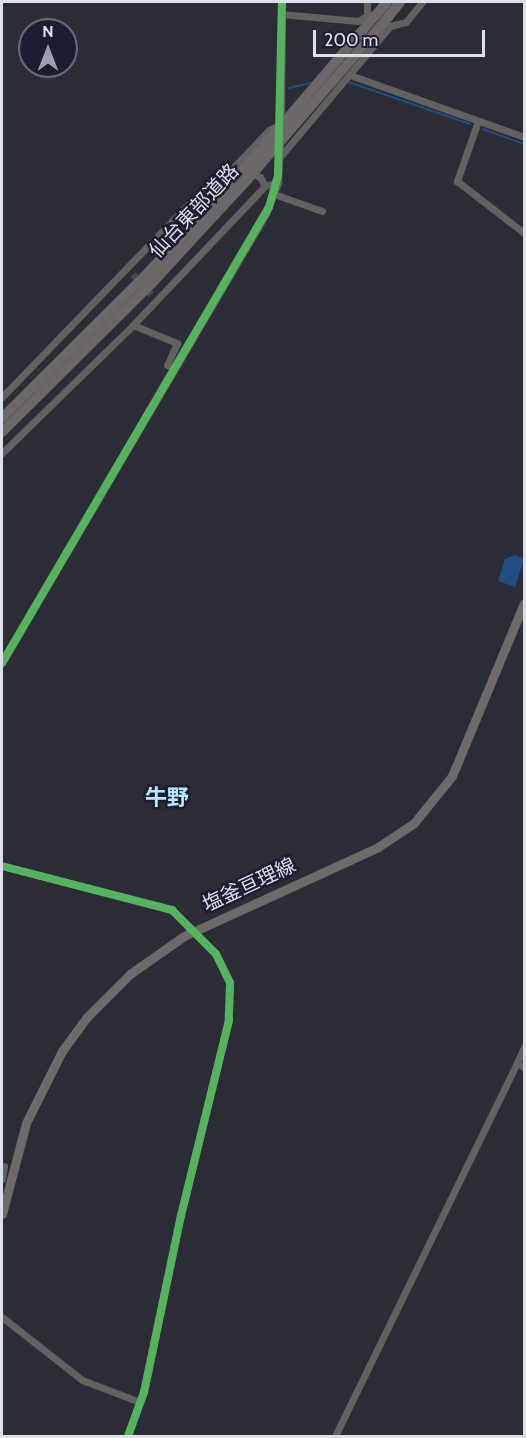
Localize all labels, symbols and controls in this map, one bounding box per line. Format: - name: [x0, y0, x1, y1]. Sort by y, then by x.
- north arrow: [18, 18, 78, 78]
- scale bar: [316, 18, 488, 56]
- text: N: [42, 22, 54, 41]
- text: 200 m: [324, 29, 378, 51]
- street label: 仙台東部道路: [144, 159, 244, 263]
- district label: 牛野: [145, 785, 189, 811]
- street label: 塩釜亘理線: [199, 853, 299, 917]

